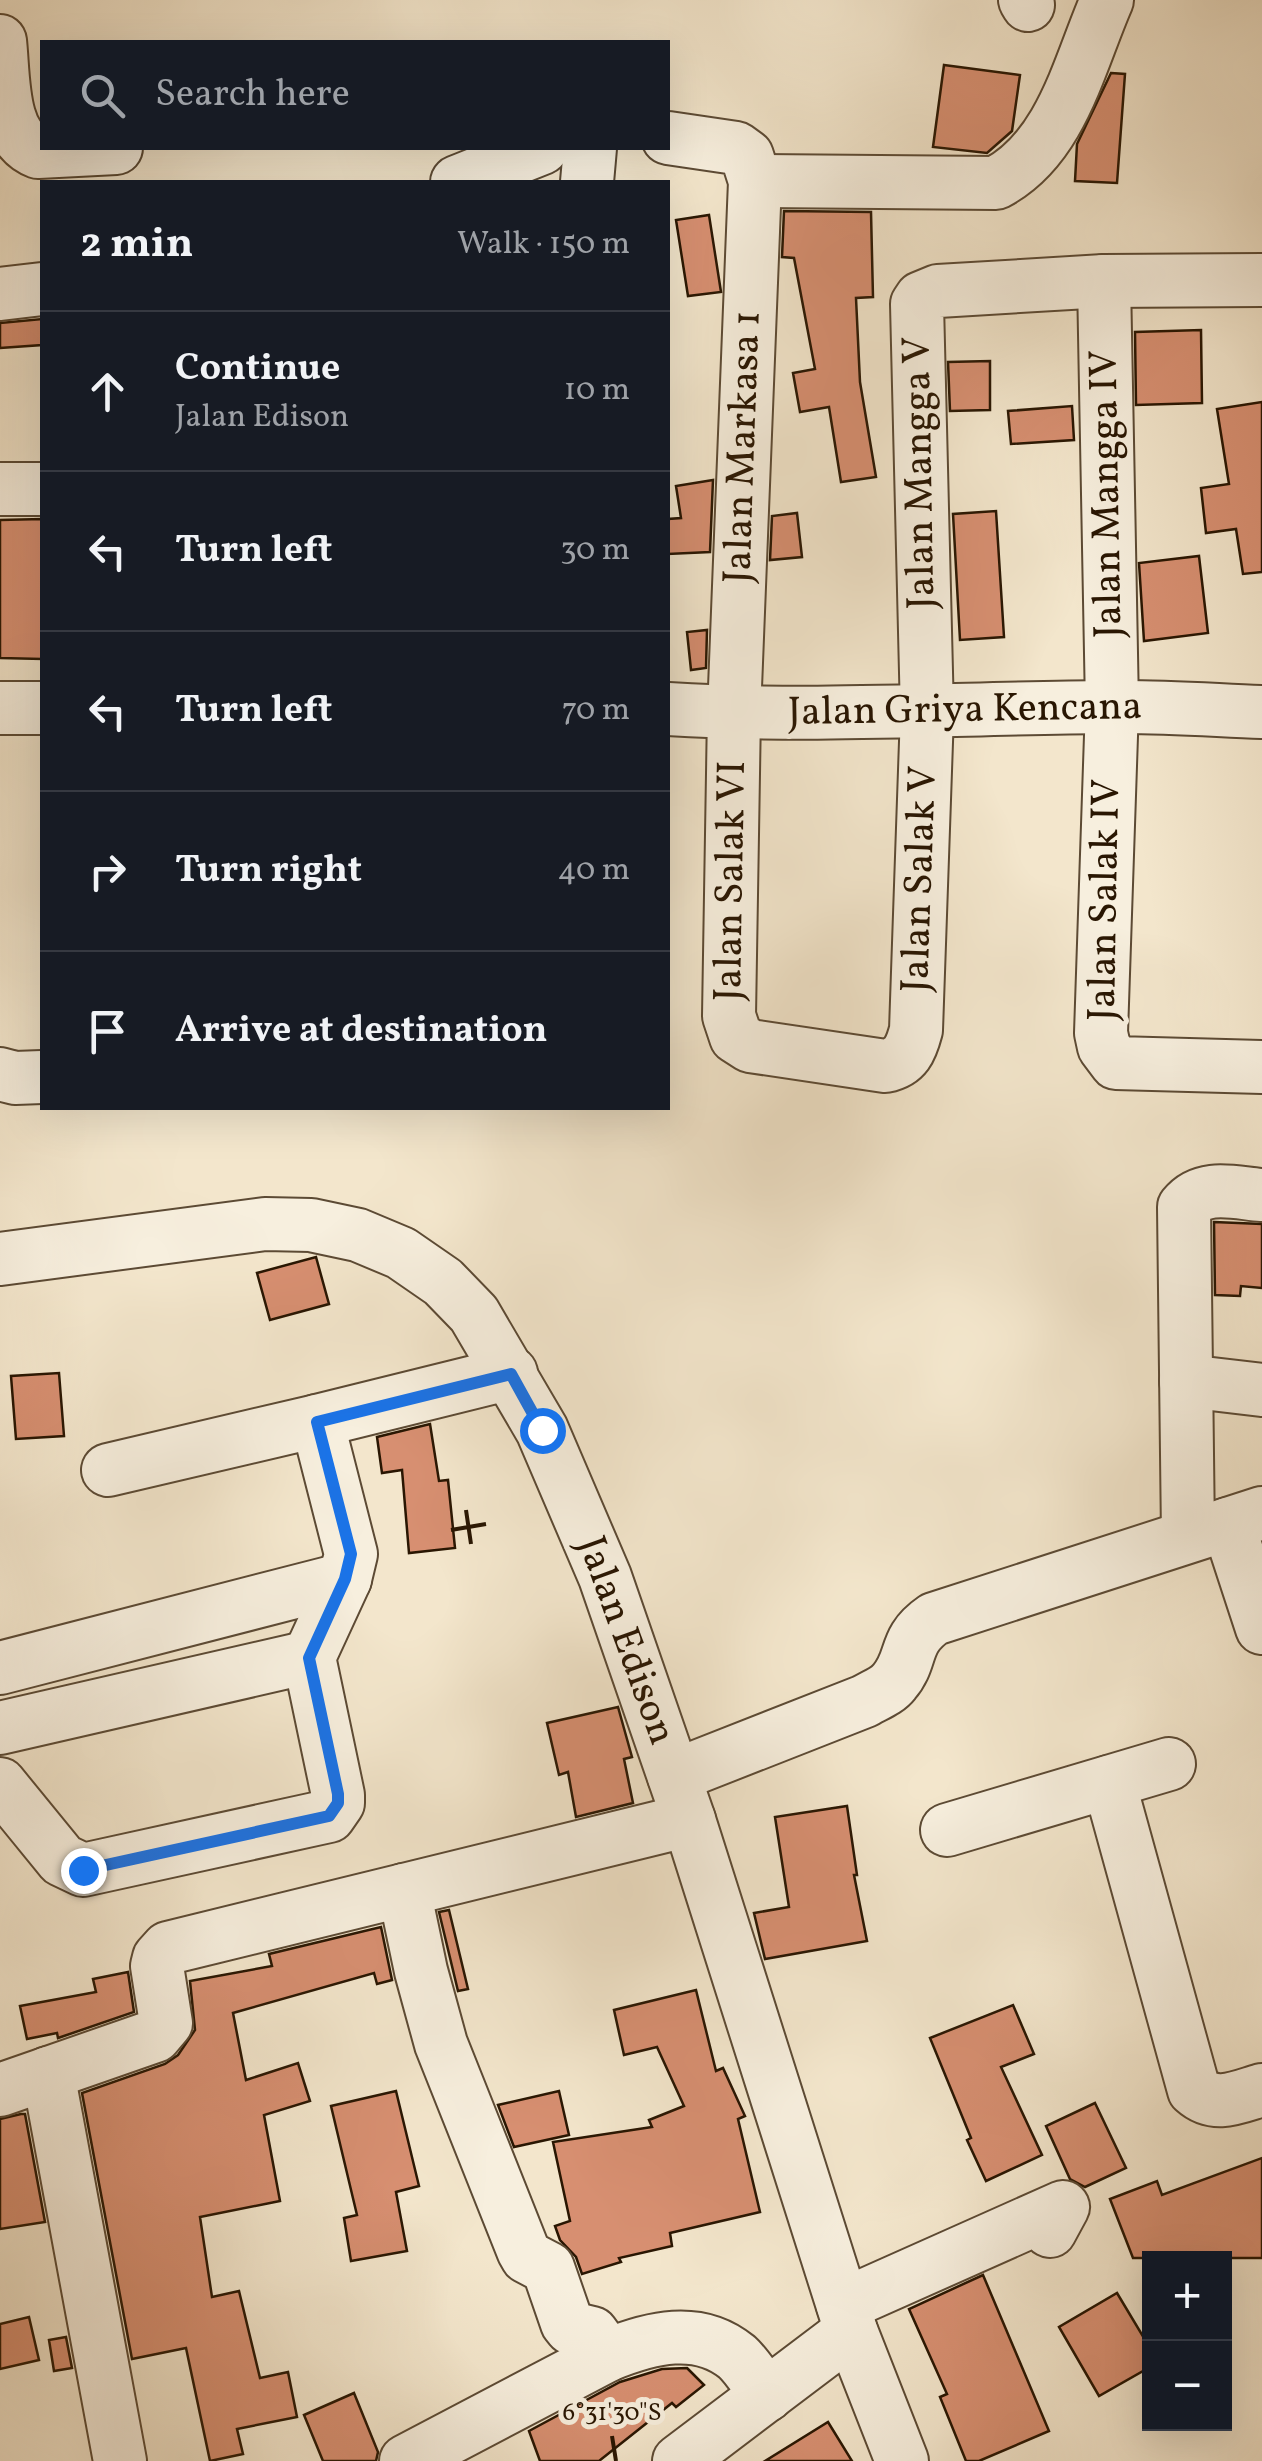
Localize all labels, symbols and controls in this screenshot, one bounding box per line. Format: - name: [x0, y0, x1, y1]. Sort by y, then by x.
- search box: [40, 40, 670, 150]
- icon: search: [75, 68, 130, 123]
- text: Search here: [155, 69, 350, 122]
- text: 2 min: [80, 216, 193, 275]
- text: Walk · 150 m: [457, 223, 630, 267]
- street label: Jalan Markasa 1: [711, 310, 777, 584]
- street label: Jalan Mangga V: [891, 336, 951, 610]
- text: Continue: [175, 343, 340, 396]
- street label: Jalan Mangga IV: [1077, 349, 1139, 639]
- icon: ahead: [80, 364, 135, 419]
- text: 10 m: [564, 369, 630, 413]
- text: Jalan Edison: [175, 396, 349, 440]
- icon: left: [80, 524, 135, 579]
- text: Turn left: [175, 525, 332, 578]
- text: 30 m: [560, 529, 630, 573]
- street label: Jalan Griya Kencana: [787, 680, 1143, 742]
- icon: left: [80, 684, 135, 739]
- text: Turn left: [175, 685, 332, 738]
- text: 70 m: [562, 689, 630, 733]
- street label: Jalan Salak VI: [702, 760, 762, 1002]
- street label: Jalan Salak V: [889, 765, 953, 993]
- street label: Jalan Salak IV: [1076, 778, 1136, 1022]
- icon: right: [80, 844, 135, 899]
- text: Turn right: [175, 845, 362, 898]
- text: 40 m: [558, 849, 630, 893]
- icon: arrive: [80, 1004, 135, 1059]
- text: Arrive at destination: [175, 1005, 548, 1058]
- route start: [520, 1408, 566, 1454]
- street label: Jalan Edison: [561, 1529, 689, 1753]
- route end: [61, 1848, 107, 1894]
- map controls: [1142, 2251, 1232, 2431]
- button: +: [1142, 2251, 1232, 2341]
- button: −: [1142, 2341, 1232, 2431]
- text: 6°31'30"S: [563, 2396, 661, 2431]

